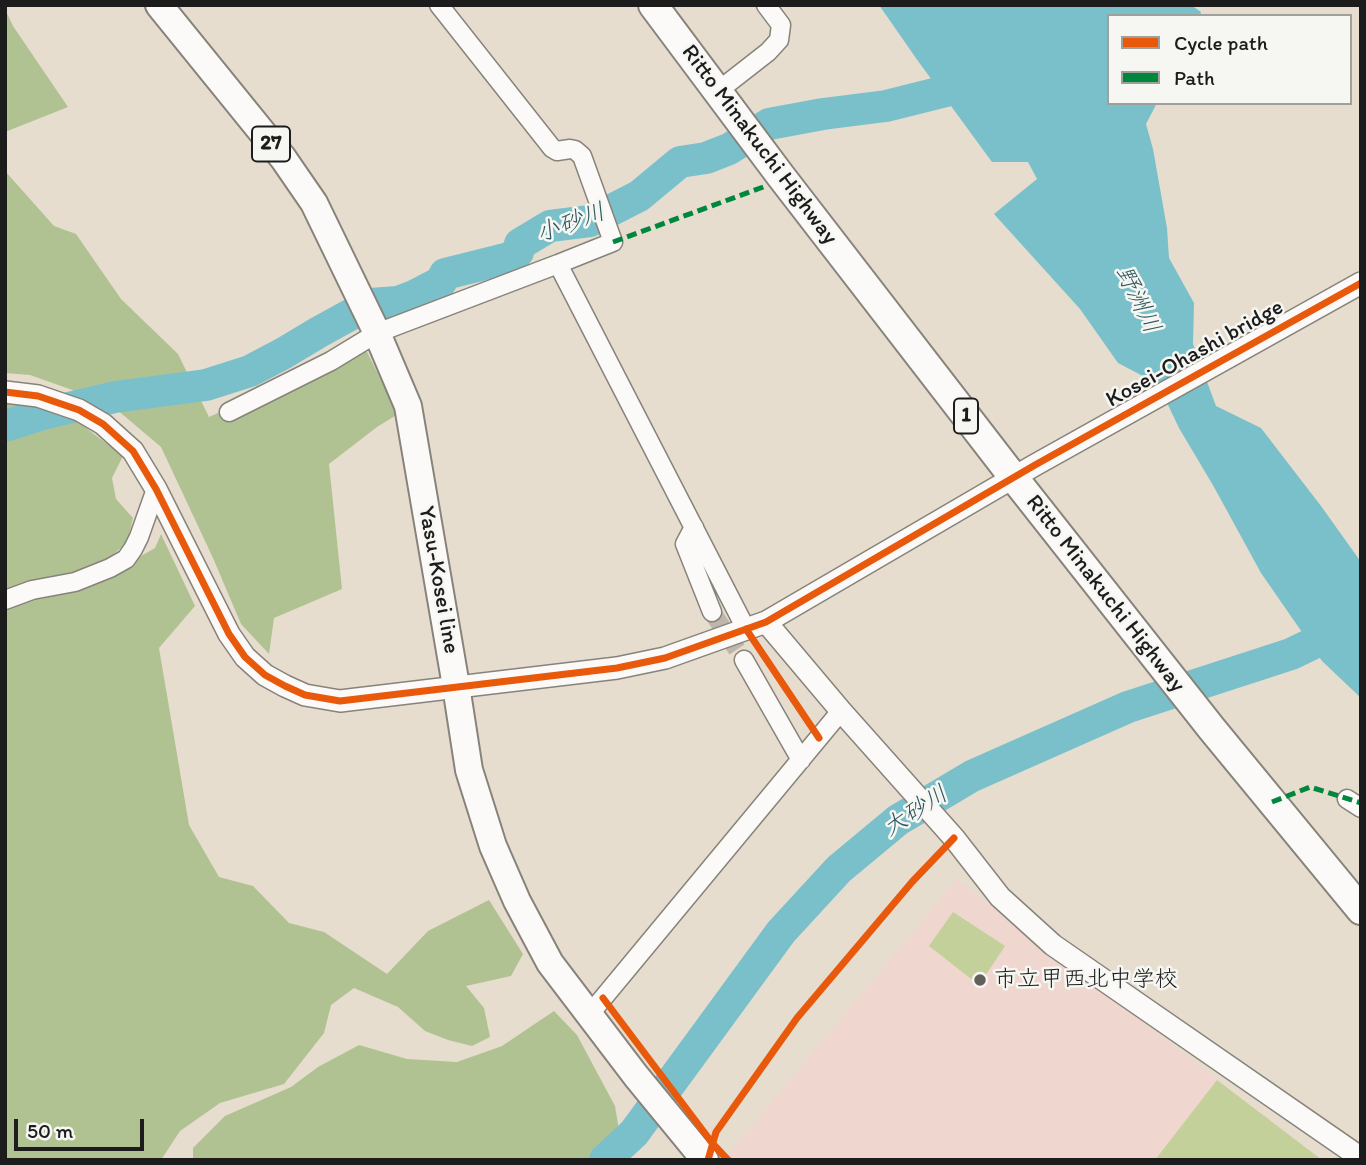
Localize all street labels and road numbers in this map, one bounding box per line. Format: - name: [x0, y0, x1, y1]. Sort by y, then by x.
- street label: Ritto Minakuchi Highway: [675, 40, 843, 250]
- road number: 27: [252, 127, 290, 162]
- street label: Kosei-Ohashi bridge: [1101, 294, 1289, 414]
- road number: 1: [954, 398, 978, 434]
- street label: Ritto Minakuchi Highway: [1019, 490, 1191, 698]
- street label: Yasu-Kosei line: [411, 504, 465, 656]

